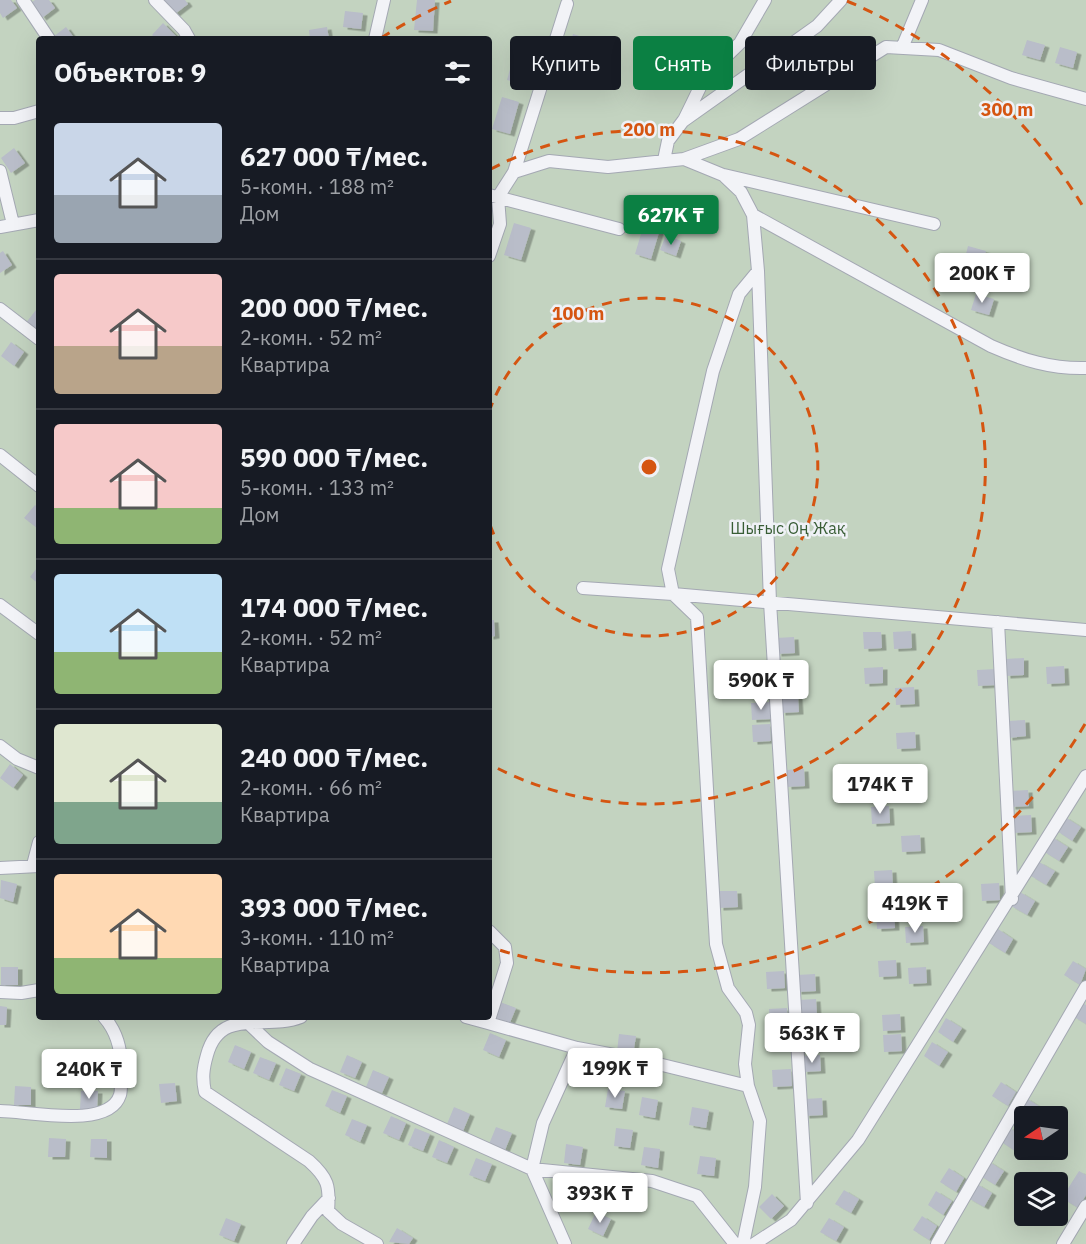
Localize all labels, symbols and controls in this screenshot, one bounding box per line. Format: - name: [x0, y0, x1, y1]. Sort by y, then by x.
- chip: Купить: [510, 36, 621, 90]
- chip: Снять: [633, 36, 733, 90]
- chip: Фильтры: [745, 36, 876, 90]
- text: Объектов: 9: [54, 55, 206, 89]
- icon: filters: [441, 56, 474, 89]
- text: 300 m: [981, 98, 1033, 121]
- text: 200 m: [623, 118, 675, 141]
- text: 627 000 ₸/мес.: [240, 139, 428, 173]
- icon: home: [102, 147, 174, 219]
- text: 5-комн. · 188 m²: [240, 173, 394, 200]
- pin: 627K ₸: [622, 195, 720, 246]
- text: Дом: [240, 200, 280, 227]
- text: 627K ₸: [638, 201, 704, 228]
- pin: 200K ₸: [933, 253, 1031, 304]
- text: 200K ₸: [949, 259, 1015, 286]
- text: 200 000 ₸/мес.: [240, 290, 428, 324]
- icon: home: [102, 298, 174, 370]
- text: 100 m: [552, 302, 604, 325]
- text: 2-комн. · 52 m²: [240, 324, 382, 351]
- text: Квартира: [240, 351, 330, 378]
- text: 590 000 ₸/мес.: [240, 440, 428, 474]
- icon: home: [102, 448, 174, 520]
- centre of rings: [639, 457, 659, 477]
- text: 5-комн. · 133 m²: [240, 474, 394, 501]
- text: Дом: [240, 501, 280, 528]
- park label: Шығыс Оң Жақ: [730, 518, 846, 538]
- text: 174 000 ₸/мес.: [240, 590, 428, 624]
- icon: home: [102, 598, 174, 670]
- text: 2-комн. · 52 m²: [240, 624, 382, 651]
- text: Квартира: [240, 651, 330, 678]
- pin: 590K ₸: [712, 660, 810, 711]
- text: 590K ₸: [728, 666, 794, 693]
- text: 240 000 ₸/мес.: [240, 740, 428, 774]
- icon: home: [102, 748, 174, 820]
- pin: 174K ₸: [831, 764, 929, 815]
- text: 174K ₸: [847, 770, 913, 797]
- text: 2-комн. · 66 m²: [240, 774, 382, 801]
- text: Квартира: [240, 801, 330, 828]
- pin: 419K ₸: [866, 883, 964, 934]
- text: 419K ₸: [882, 889, 948, 916]
- text: 393 000 ₸/мес.: [240, 890, 428, 924]
- icon: home: [102, 898, 174, 970]
- text: 3-комн. · 110 m²: [240, 924, 394, 951]
- text: Квартира: [240, 951, 330, 978]
- pin: 563K ₸: [763, 1013, 861, 1064]
- text: 563K ₸: [779, 1019, 845, 1046]
- pin: 199K ₸: [566, 1048, 664, 1099]
- pin: 240K ₸: [40, 1049, 138, 1100]
- text: 199K ₸: [582, 1054, 648, 1081]
- text: 240K ₸: [56, 1055, 122, 1082]
- north arrow: [1014, 1106, 1068, 1160]
- map controls: [1014, 1106, 1068, 1226]
- button: layers: [1014, 1172, 1068, 1226]
- pin: 393K ₸: [551, 1173, 649, 1224]
- text: 393K ₸: [567, 1179, 633, 1206]

